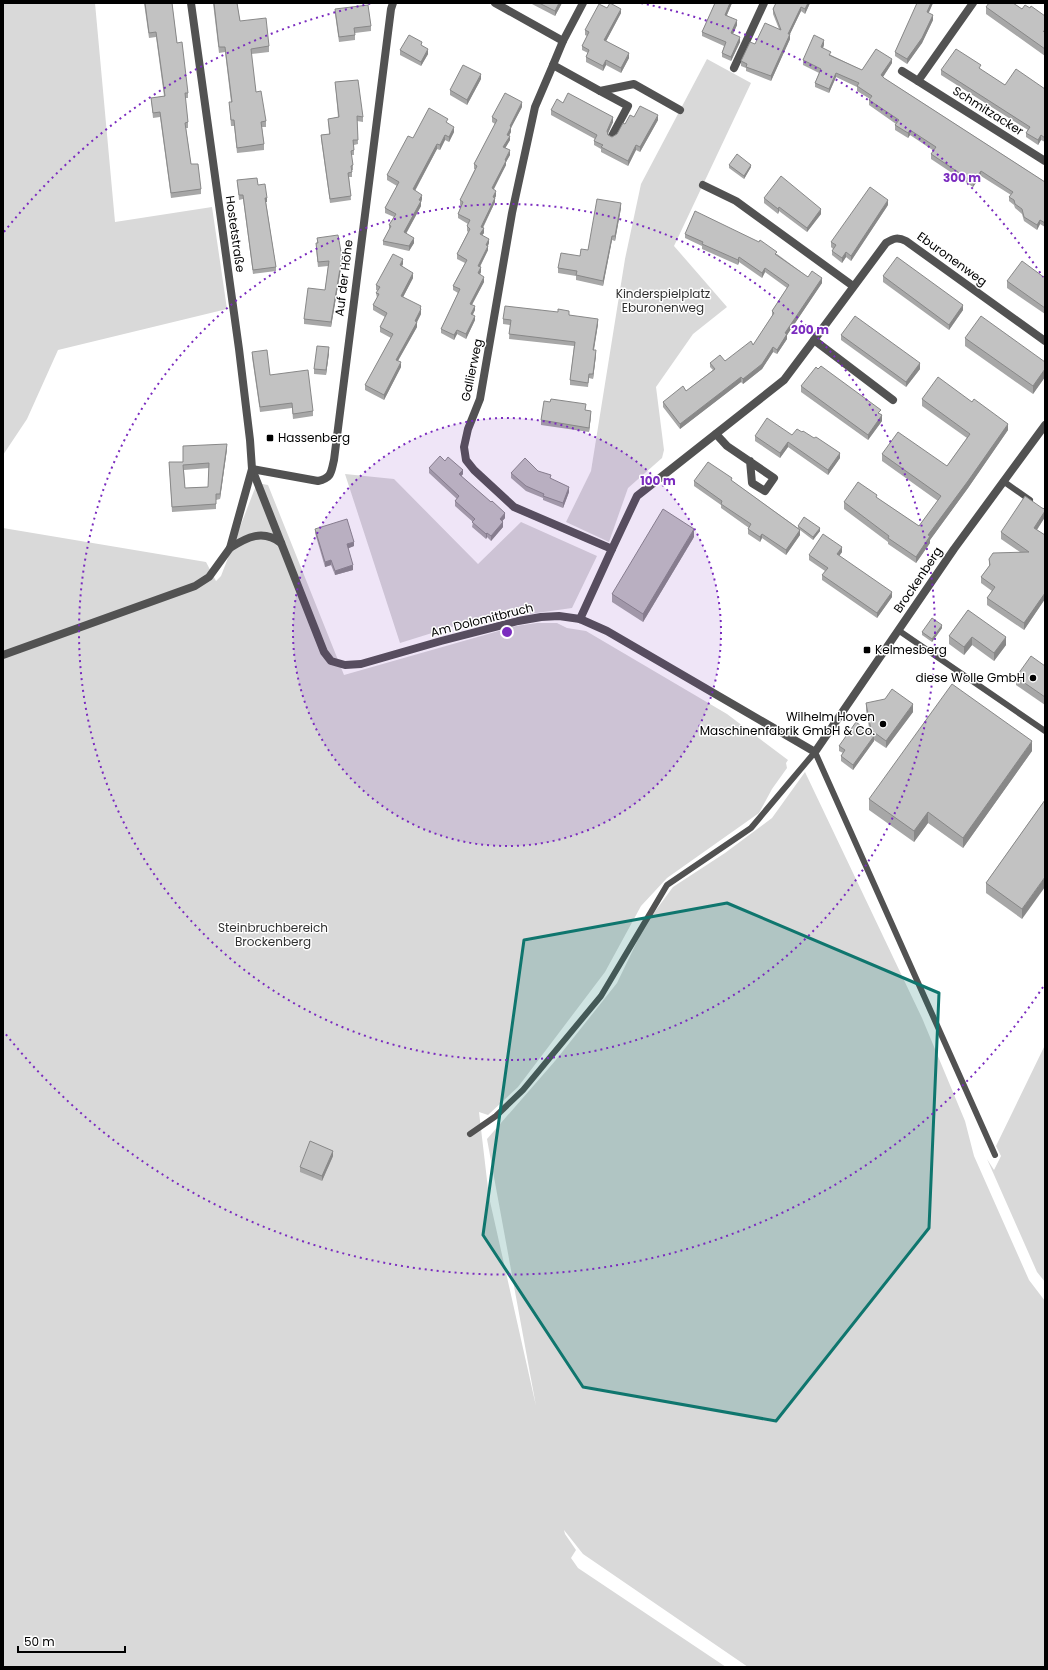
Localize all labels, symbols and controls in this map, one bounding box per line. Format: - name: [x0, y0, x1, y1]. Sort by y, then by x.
- street label: Schmitzacker: [950, 82, 1027, 139]
- text: 300 m: [943, 169, 981, 186]
- street label: Hostetstraße: [222, 194, 249, 273]
- street label: Eburonenweg: [914, 228, 991, 290]
- street label: Auf der Höhe: [330, 239, 357, 317]
- park label: Kinderspielplatz Eburonenweg: [616, 285, 710, 316]
- text: 200 m: [791, 321, 829, 338]
- street label: Gallierweg: [457, 337, 486, 403]
- place label: Hassenberg: [278, 429, 350, 446]
- marker: Hassenberg: [265, 433, 275, 443]
- text: 100 m: [640, 472, 676, 489]
- street label: Brockenberg: [889, 543, 946, 616]
- street label: Am Dolomitbruch: [429, 599, 535, 641]
- centre of rings: [500, 625, 514, 639]
- place label: Kelmesberg: [875, 641, 947, 658]
- marker: Kelmesberg: [862, 645, 872, 655]
- place label: diese Wolle GmbH: [916, 669, 1025, 686]
- marker: diese Wolle GmbH: [1028, 673, 1038, 683]
- place label: Wilhelm Hoven Maschinenfabrik GmbH & Co.: [700, 708, 875, 739]
- marker: Wilhelm Hoven Maschinenfabrik GmbH & Co.: [878, 719, 888, 729]
- park label: Steinbruchbereich Brockenberg: [218, 919, 328, 950]
- scale bar: [18, 1628, 125, 1654]
- text: 50 m: [24, 1633, 55, 1650]

